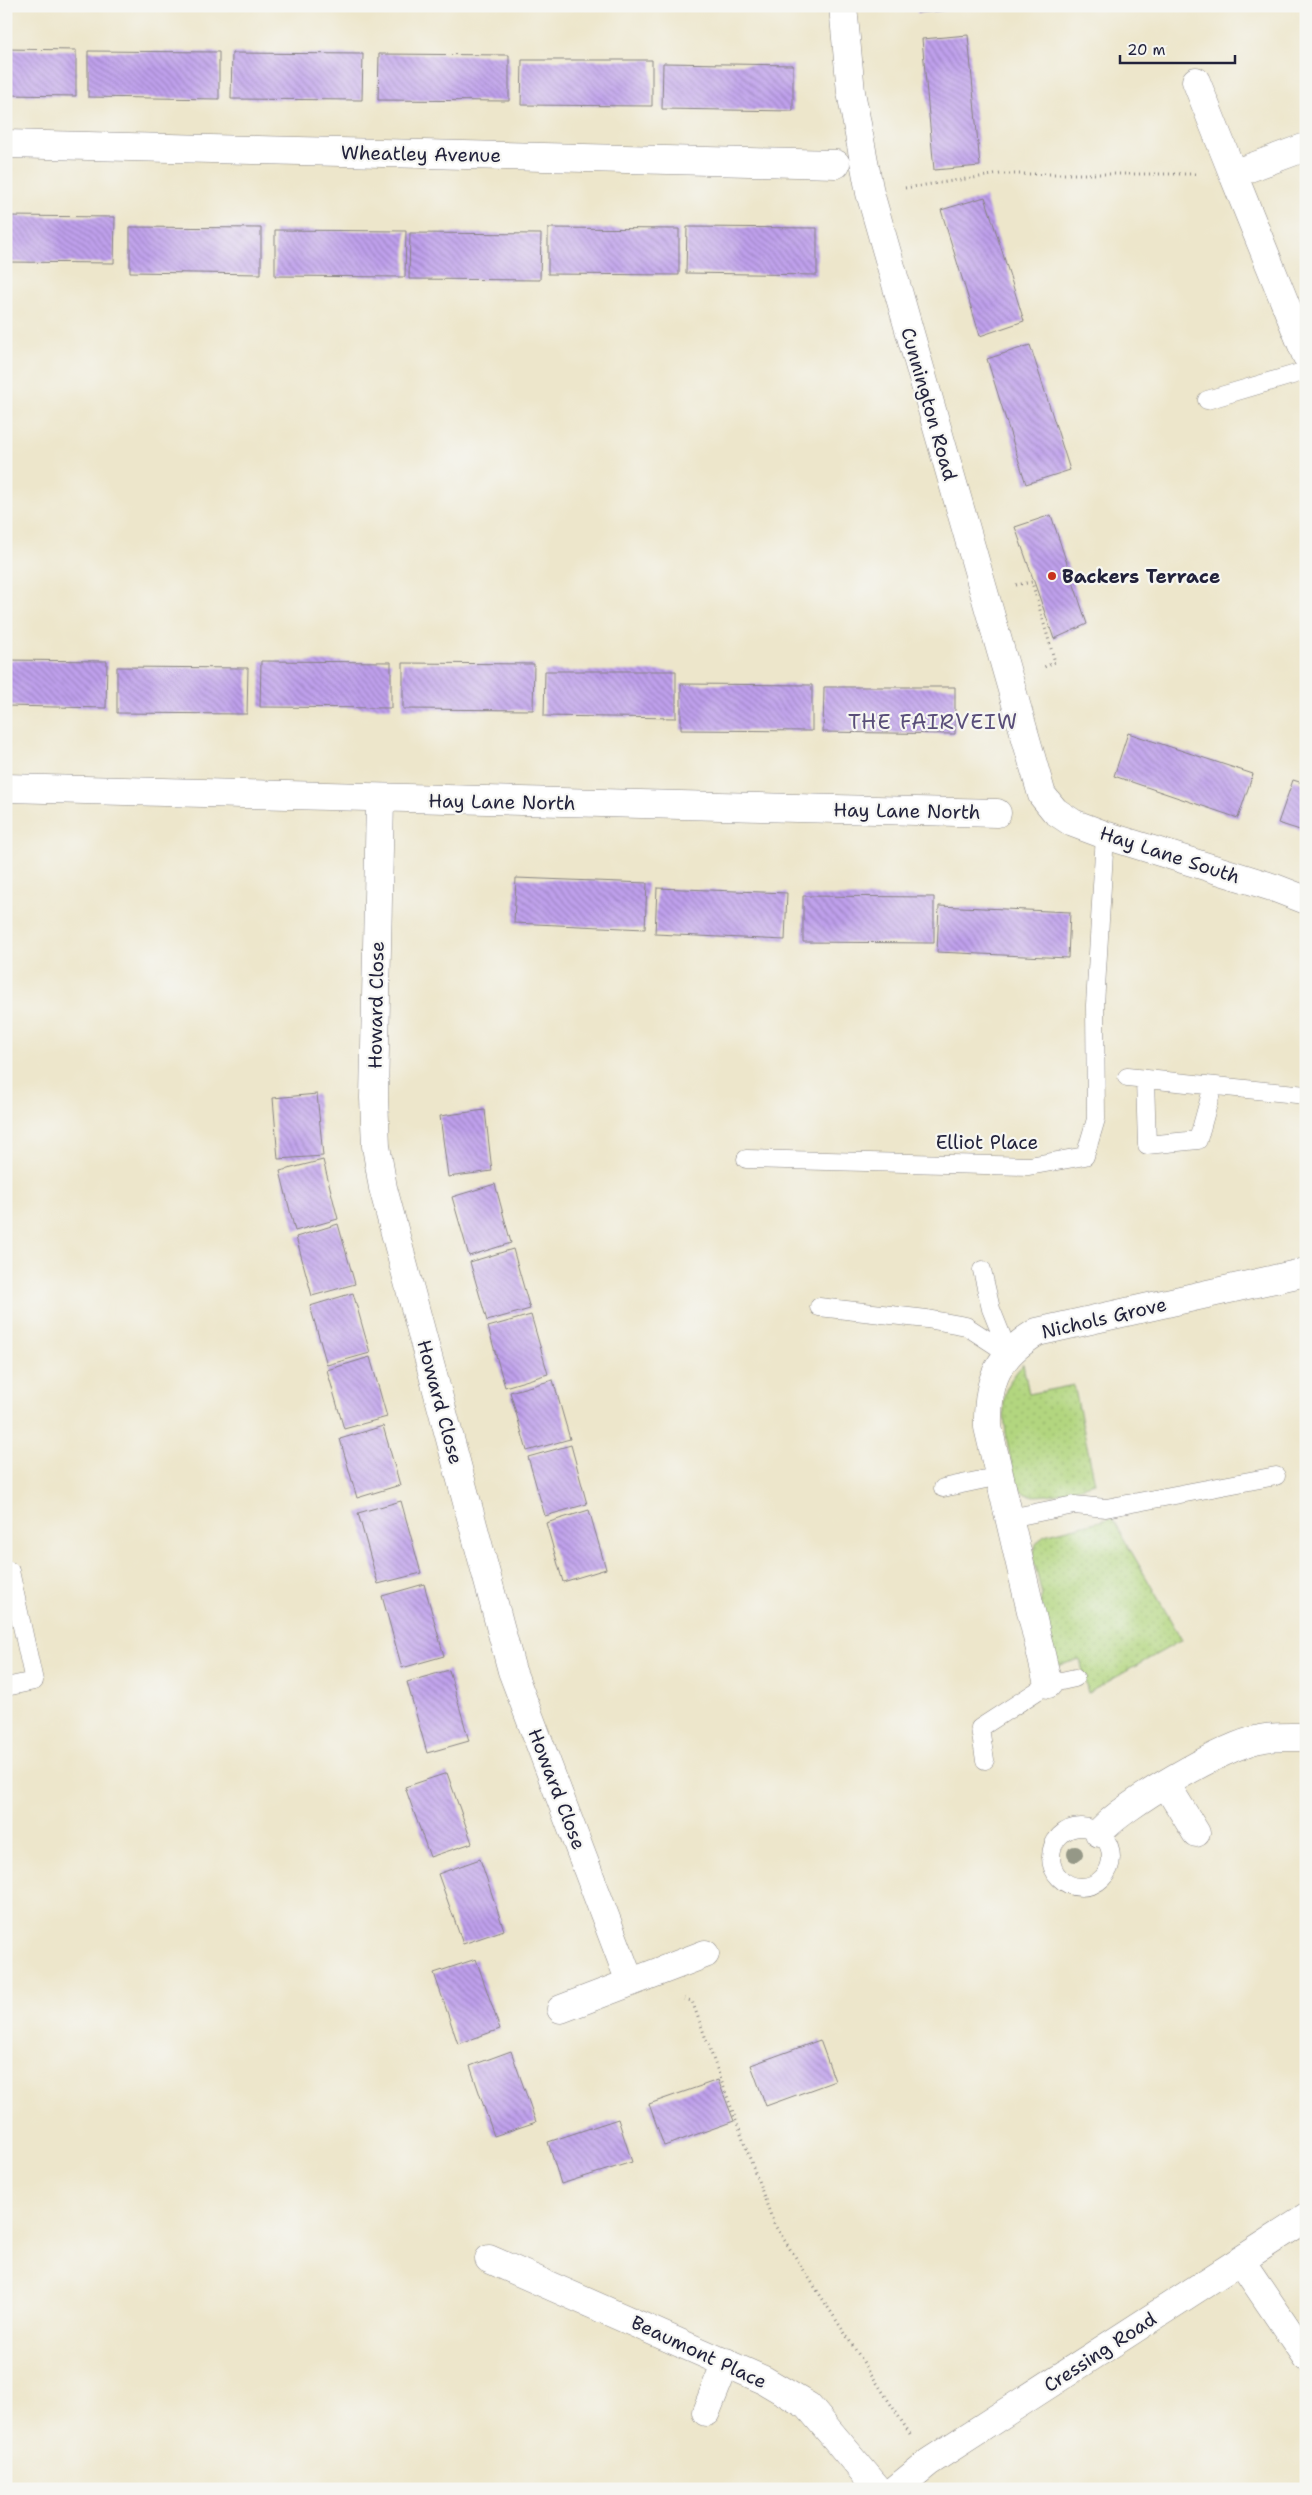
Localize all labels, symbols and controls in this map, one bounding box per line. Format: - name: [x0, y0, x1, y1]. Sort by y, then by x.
- scale bar: [1120, 32, 1234, 64]
- text: 20 m: [1127, 40, 1166, 60]
- street label: Wheatley Avenue: [341, 140, 501, 168]
- street label: Cunnington Road: [895, 325, 963, 483]
- place label: Backers Terrace: [1062, 564, 1220, 589]
- marker: Backers Terrace: [1046, 570, 1058, 582]
- district label: THE FAIRVEIW: [848, 708, 1018, 736]
- street label: Hay Lane North: [428, 788, 576, 816]
- street label: Hay Lane North: [833, 797, 981, 825]
- street label: Hay Lane South: [1097, 821, 1243, 889]
- street label: Howard Close: [362, 941, 390, 1069]
- street label: Elliot Place: [936, 1130, 1038, 1155]
- street label: Nichols Grove: [1039, 1291, 1169, 1345]
- street label: Howard Close: [411, 1337, 469, 1467]
- street label: Howard Close: [522, 1725, 592, 1853]
- street label: Cressing Road: [1039, 2306, 1161, 2398]
- street label: Beaumont Place: [627, 2310, 771, 2394]

